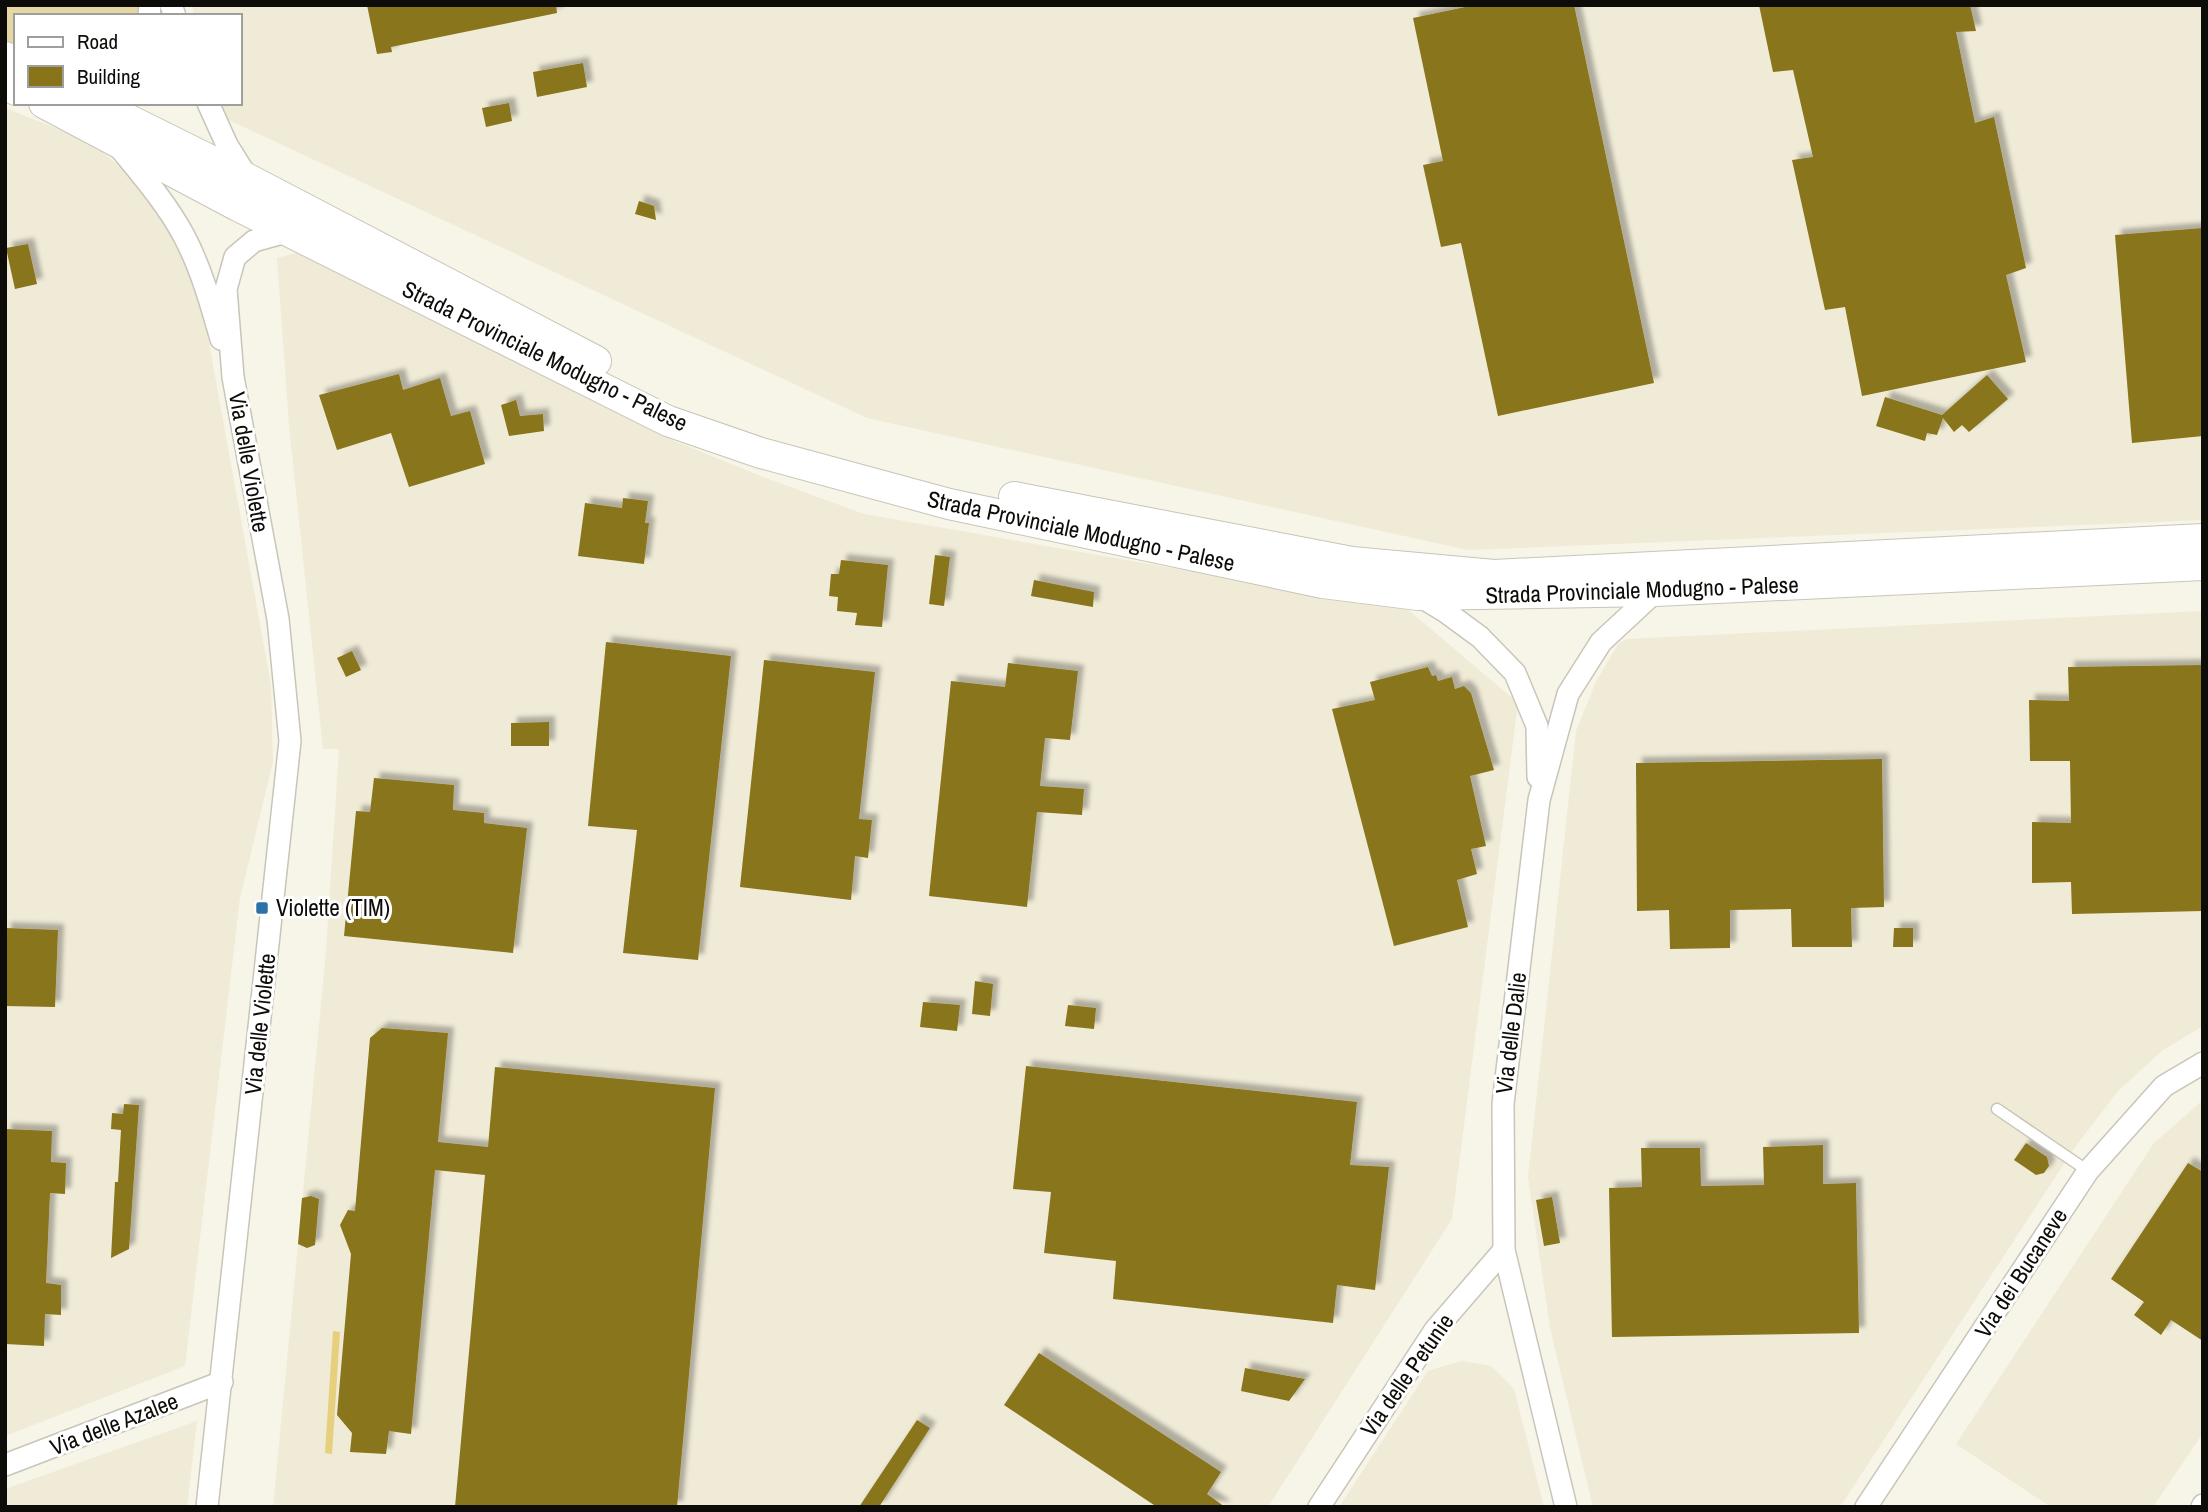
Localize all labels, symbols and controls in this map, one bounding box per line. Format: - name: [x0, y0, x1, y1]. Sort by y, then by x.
- legend: [14, 14, 242, 105]
- text: Road: [77, 27, 118, 56]
- text: Building: [77, 62, 141, 91]
- street label: Strada Provinciale Modugno - Palese: [398, 273, 693, 438]
- street label: Via delle Violette: [222, 389, 277, 535]
- street label: Strada Provinciale Modugno - Palese: [925, 483, 1238, 578]
- street label: Strada Provinciale Modugno - Palese: [1485, 569, 1799, 610]
- place label: Violette (TIM): [276, 892, 390, 923]
- marker: Violette (TIM): [254, 900, 270, 916]
- street label: Via delle Violette: [237, 952, 282, 1096]
- street label: Via delle Dalie: [1488, 970, 1533, 1096]
- street label: Via dei Bucaneve: [1967, 1202, 2074, 1343]
- street label: Via delle Petunie: [1353, 1307, 1460, 1442]
- street label: Via delle Azalee: [45, 1385, 182, 1462]

